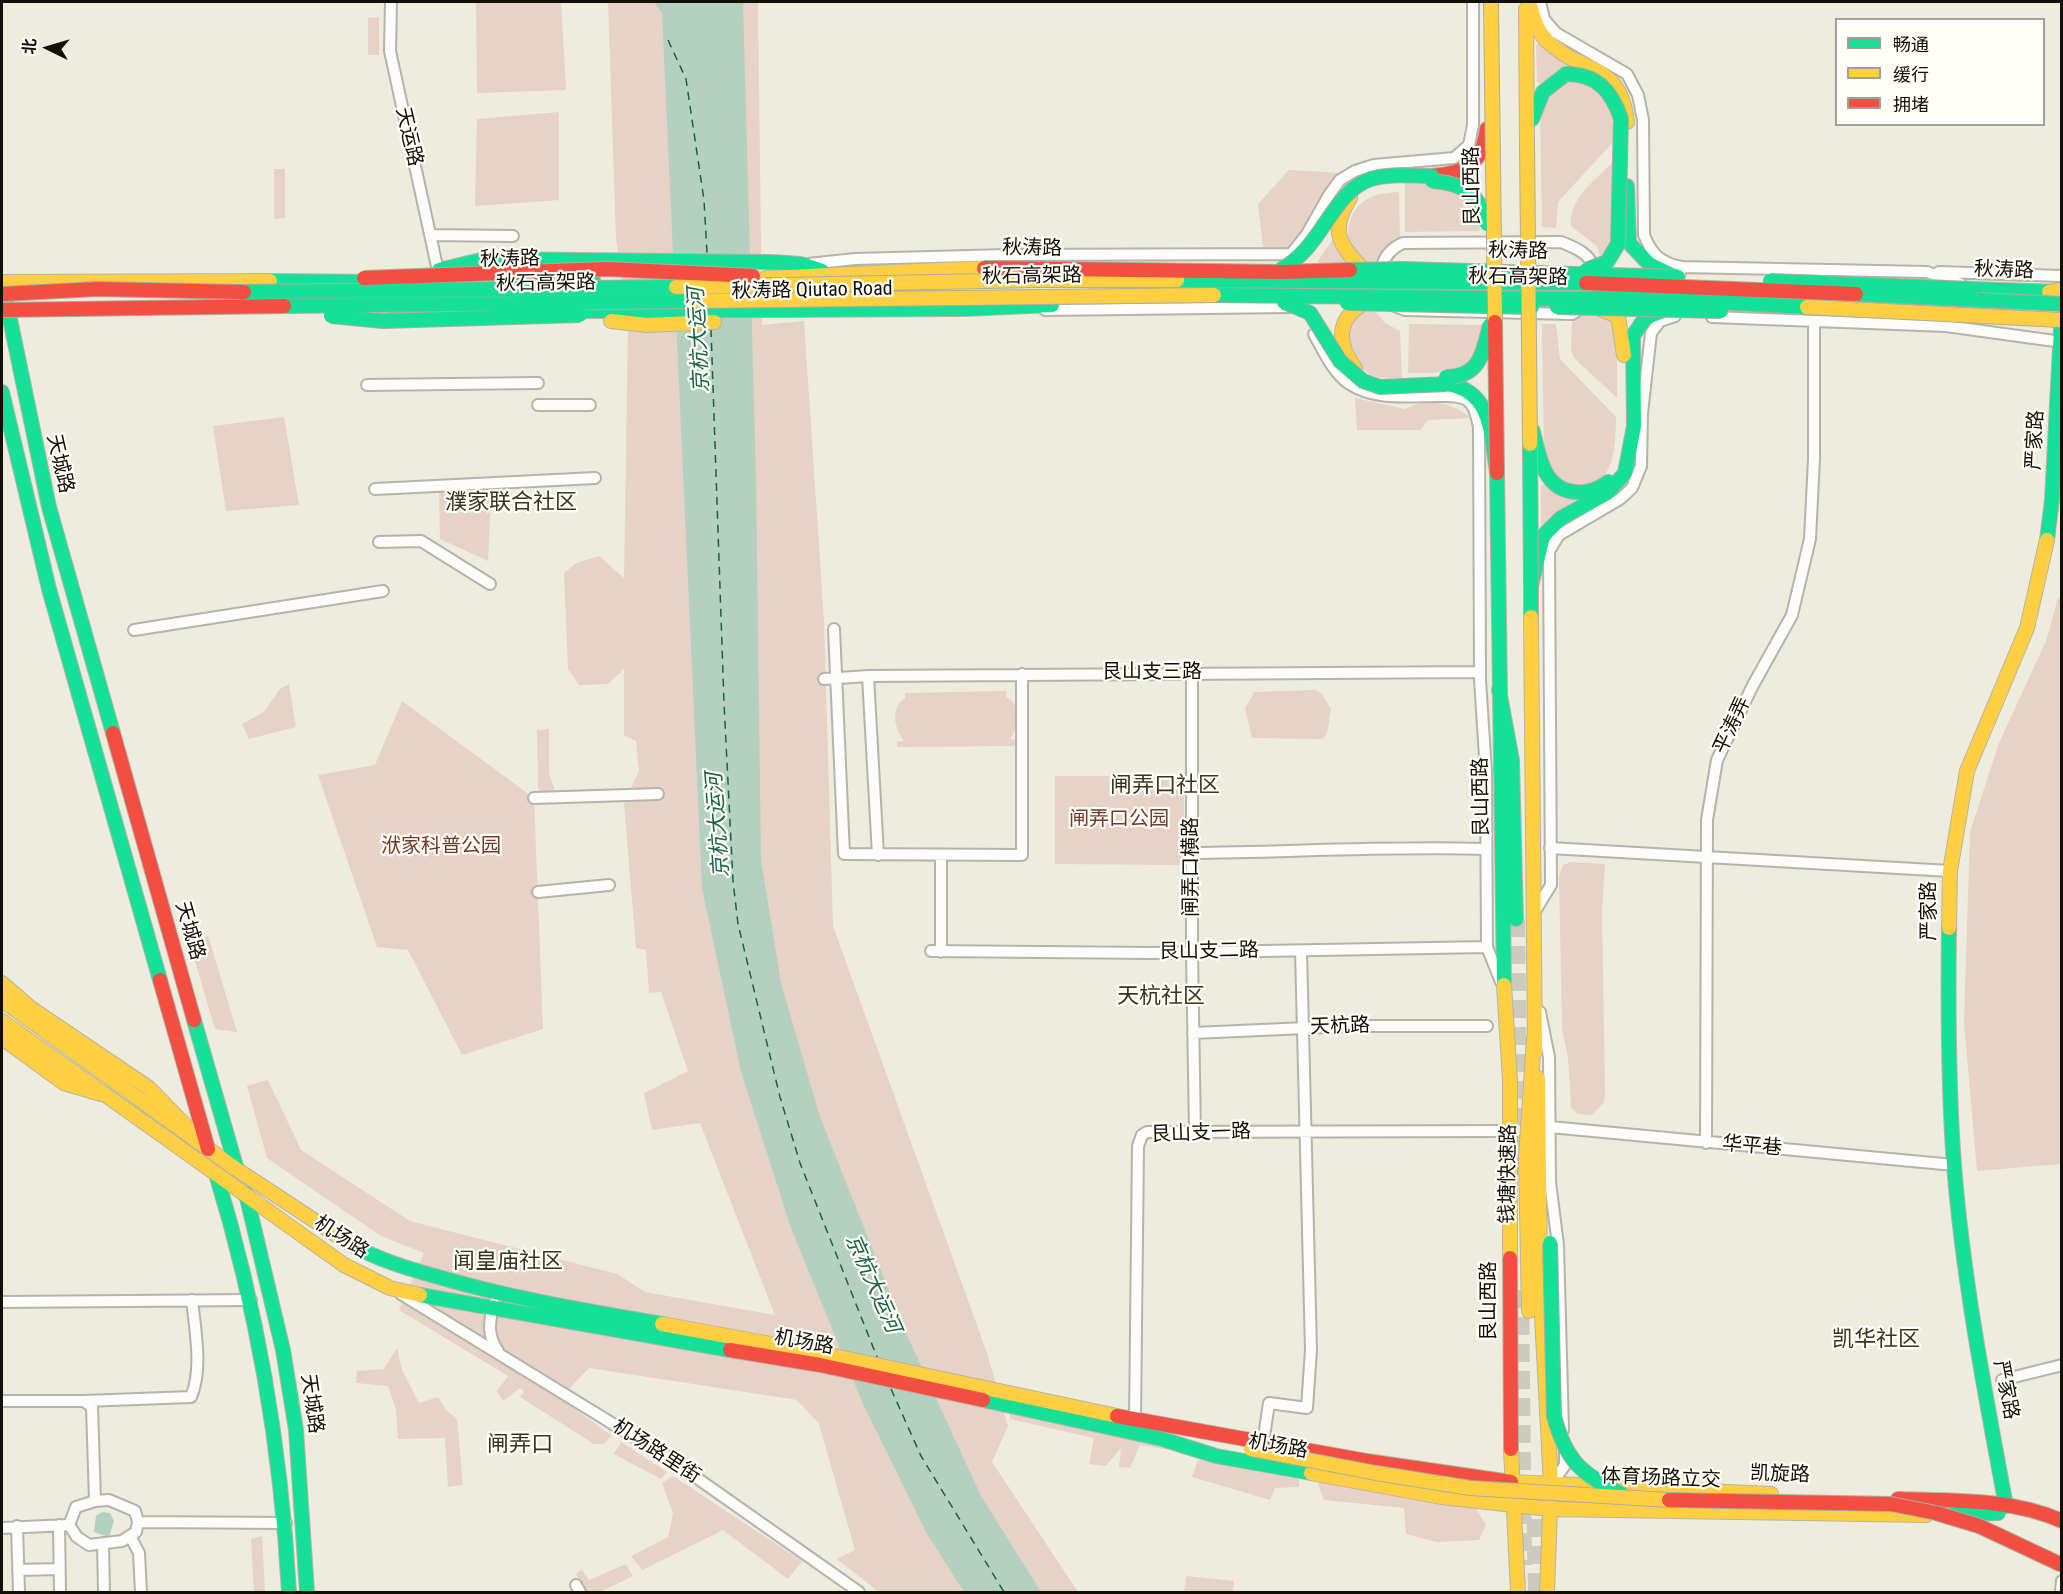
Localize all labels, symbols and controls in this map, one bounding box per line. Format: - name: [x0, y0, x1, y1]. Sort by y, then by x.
- north arrow: [18, 18, 78, 78]
- legend: [1835, 18, 2045, 126]
- text: 畅通: [1893, 34, 1929, 55]
- text: 北: [19, 38, 40, 55]
- text: 缓行: [1893, 64, 1929, 85]
- text: 拥堵: [1893, 94, 1929, 115]
- street label: 天运路: [390, 105, 426, 169]
- street label: 艮山西路: [1460, 146, 1486, 226]
- street label: 秋涛路: [1002, 236, 1062, 262]
- street label: 秋涛路: [1488, 239, 1548, 265]
- street label: 秋涛路: [480, 247, 540, 273]
- street label: 秋涛路: [1974, 258, 2034, 284]
- street label: 秋石高架路: [982, 264, 1082, 290]
- street label: 秋石高架路: [1468, 265, 1568, 291]
- street label: 秋石高架路: [496, 271, 596, 297]
- street label: 秋涛路 Qiutao Road: [731, 278, 893, 304]
- water label: 京杭大运河: [685, 287, 715, 393]
- street label: 严家路: [2022, 409, 2050, 471]
- street label: 天城路: [41, 432, 77, 496]
- district label: 濮家联合社区: [445, 490, 577, 516]
- street label: 艮山支三路: [1102, 661, 1202, 685]
- street label: 平涛弄: [1709, 694, 1757, 758]
- street label: 艮山西路: [1469, 757, 1495, 837]
- water label: 京杭大运河: [703, 772, 735, 878]
- district label: 闸弄口社区: [1110, 773, 1220, 799]
- park label: 闸弄口公园: [1069, 808, 1169, 832]
- street label: 闸弄口横路: [1180, 817, 1204, 917]
- park label: 洑家科普公园: [381, 835, 501, 859]
- street label: 严家路: [1918, 881, 1942, 941]
- street label: 天城路: [169, 899, 209, 963]
- street label: 艮山支二路: [1159, 939, 1259, 965]
- district label: 天杭社区: [1117, 984, 1205, 1010]
- street label: 天杭路: [1310, 1014, 1370, 1040]
- street label: 艮山支一路: [1151, 1120, 1251, 1148]
- street label: 钱塘快速路: [1496, 1124, 1522, 1224]
- street label: 华平巷: [1721, 1132, 1783, 1162]
- street label: 机场路: [309, 1212, 373, 1264]
- water label: 京杭大运河: [839, 1231, 905, 1337]
- district label: 闻皇庙社区: [453, 1249, 563, 1275]
- street label: 艮山西路: [1478, 1261, 1502, 1341]
- street label: 机场路: [772, 1326, 836, 1360]
- district label: 凯华社区: [1832, 1327, 1920, 1353]
- street label: 严家路: [1987, 1358, 2023, 1422]
- street label: 天城路: [295, 1373, 327, 1435]
- street label: 机场路里街: [608, 1415, 704, 1489]
- street label: 机场路: [1246, 1430, 1310, 1464]
- district label: 闸弄口: [487, 1432, 553, 1458]
- street label: 凯旋路: [1750, 1462, 1810, 1488]
- street label: 体育场路立交: [1601, 1465, 1721, 1493]

